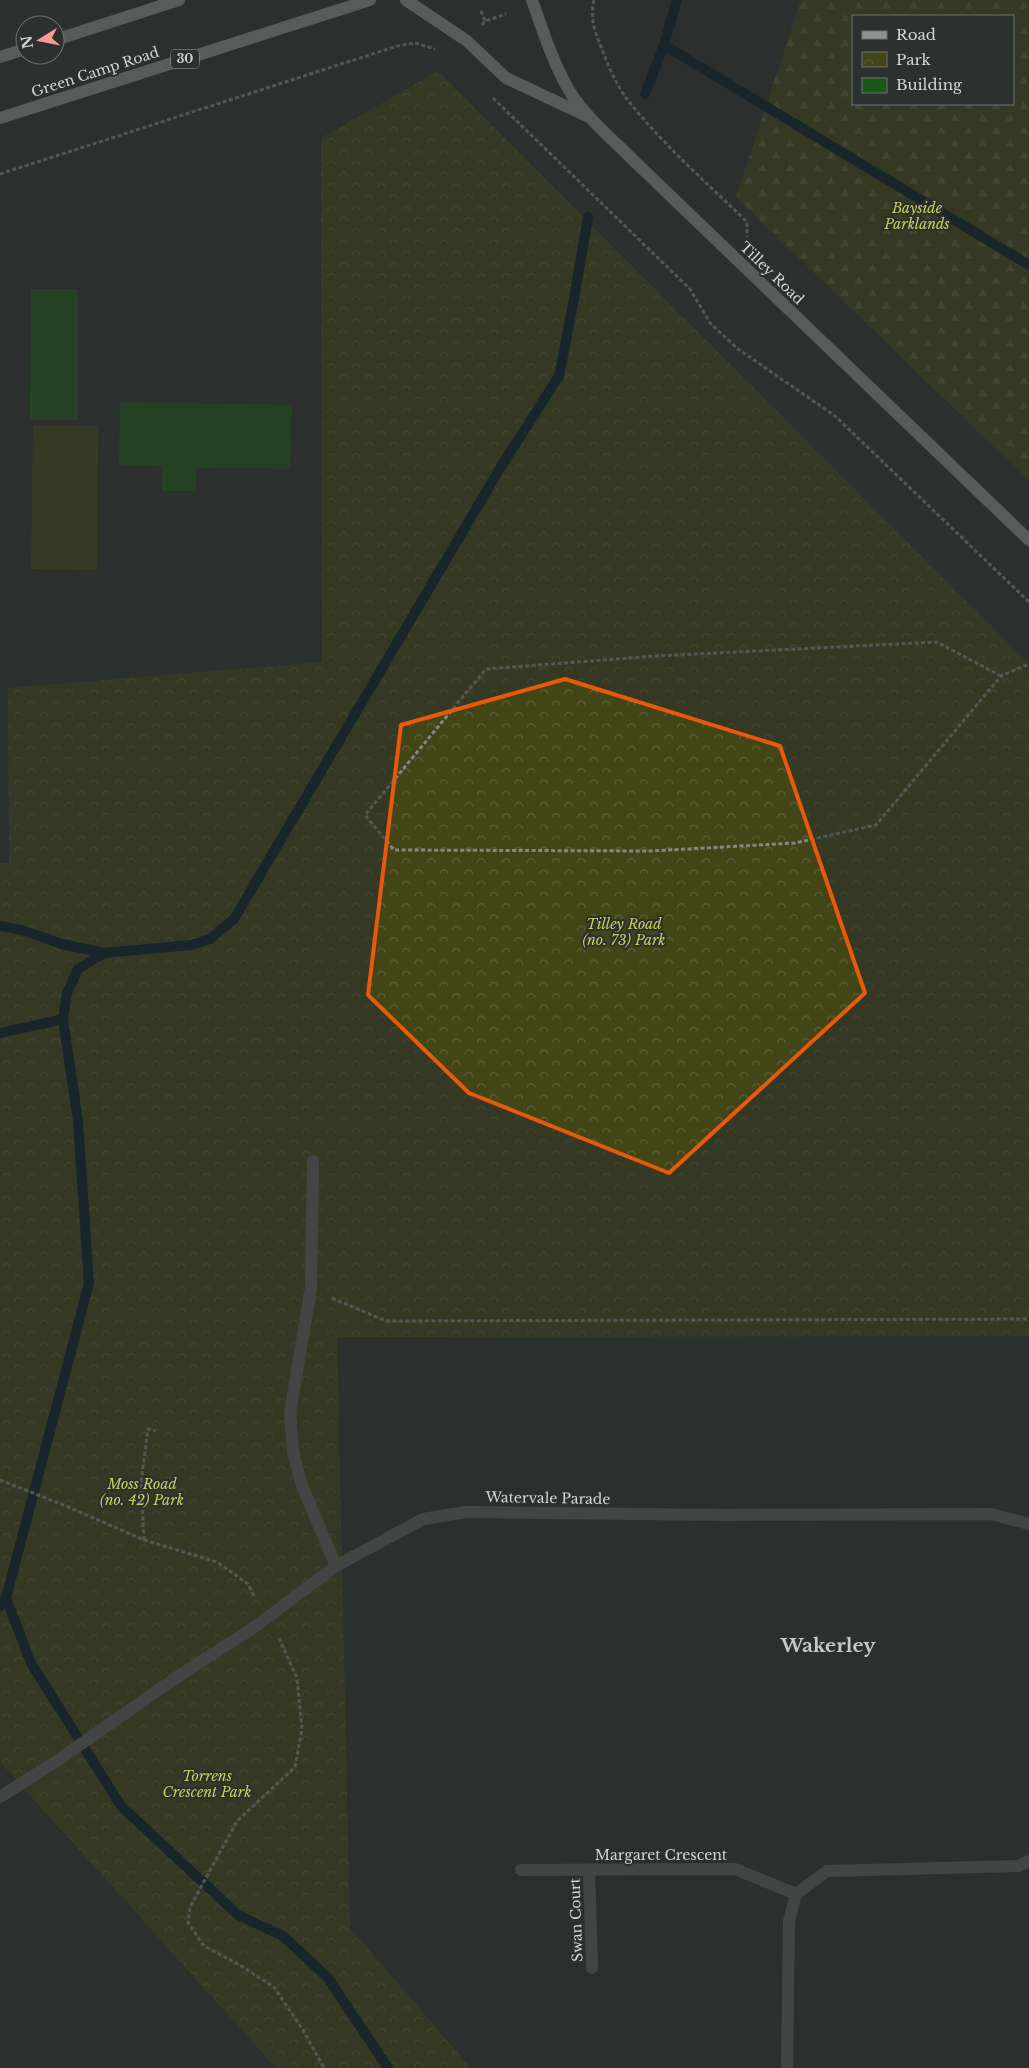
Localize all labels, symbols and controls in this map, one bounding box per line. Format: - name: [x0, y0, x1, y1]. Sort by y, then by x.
- north arrow: [15, 15, 65, 65]
- legend: [852, 15, 1014, 105]
- text: Road: [896, 25, 936, 44]
- text: N: [17, 34, 37, 50]
- street label: Green Camp Road: [29, 43, 162, 101]
- road number: 30: [171, 50, 199, 68]
- text: Park: [896, 50, 932, 69]
- text: Building: [896, 75, 963, 94]
- park label: Bayside Parklands: [883, 199, 950, 233]
- street label: Tilley Road: [736, 238, 808, 308]
- park label: Tilley Road (no. 73) Park: [583, 915, 665, 949]
- park label: Moss Road (no. 42) Park: [100, 1475, 184, 1509]
- street label: Watervale Parade: [484, 1488, 611, 1508]
- district label: Wakerley: [779, 1634, 876, 1657]
- park label: Torrens Crescent Park: [163, 1767, 251, 1801]
- street label: Margaret Crescent: [595, 1846, 728, 1864]
- street label: Swan Court: [566, 1877, 586, 1962]

